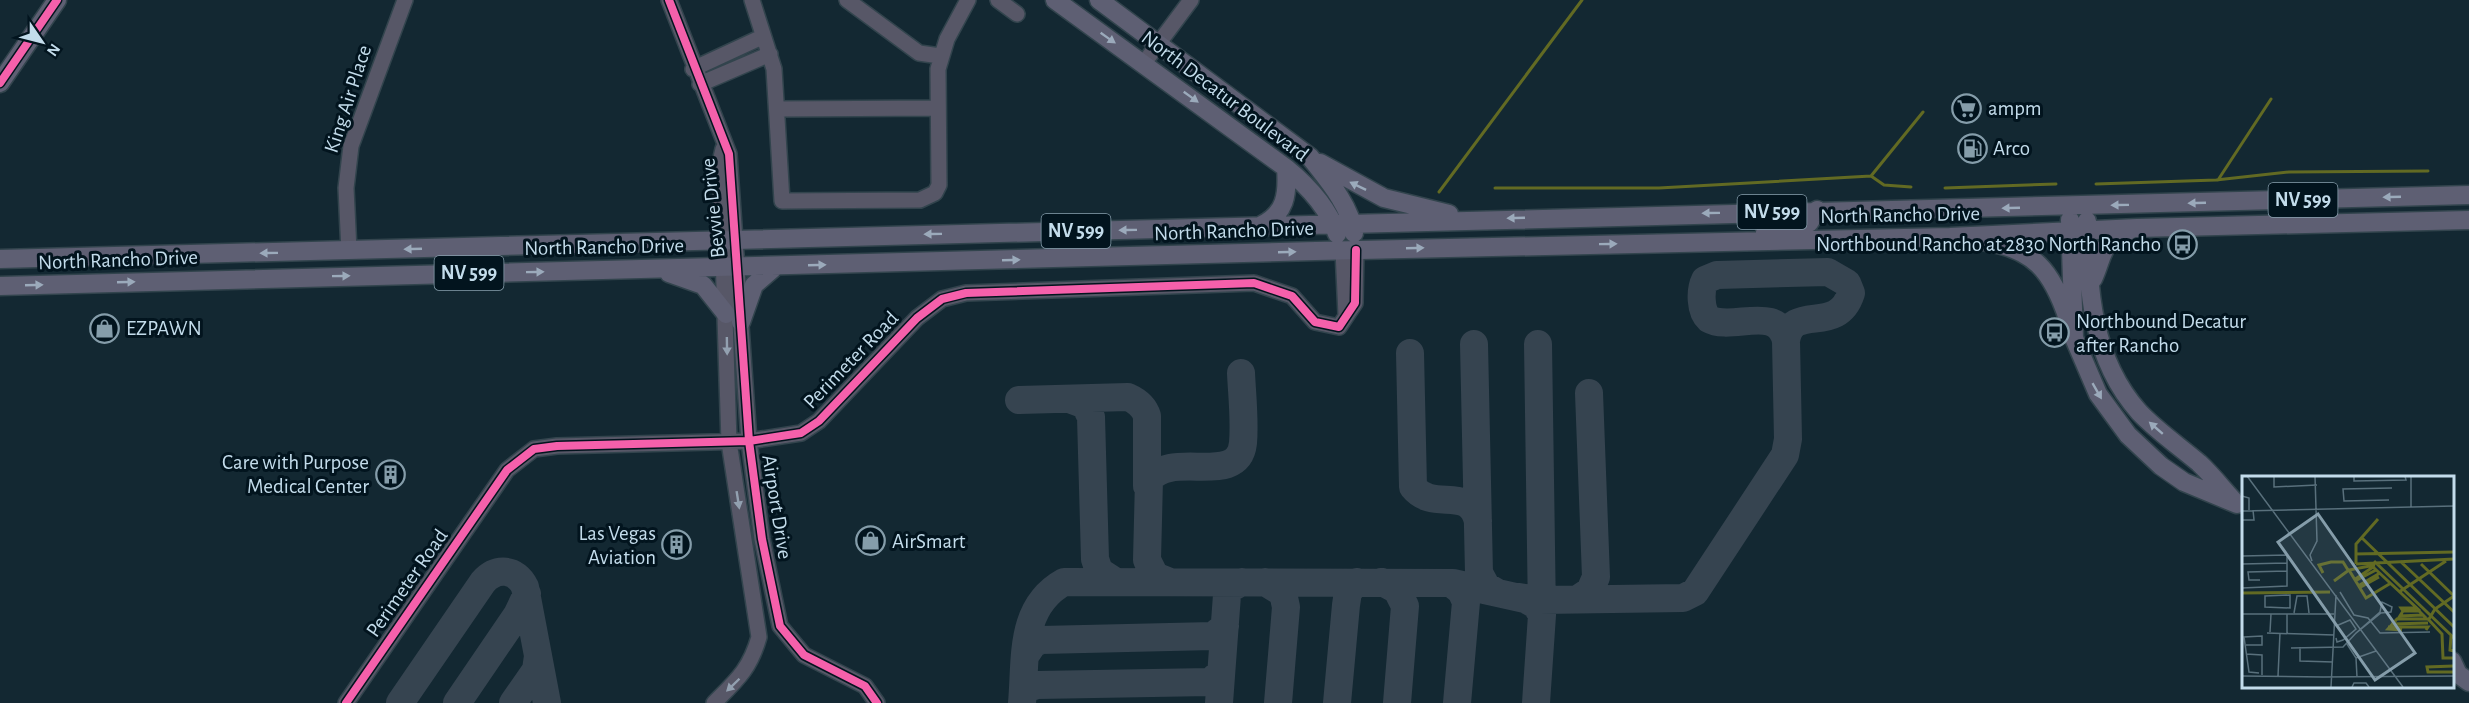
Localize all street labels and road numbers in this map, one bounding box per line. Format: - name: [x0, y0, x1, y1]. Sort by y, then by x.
- street label: North Decatur Boulevard: [1138, 27, 1312, 165]
- street label: King Air Place: [321, 42, 375, 156]
- street label: Bevvie Drive: [697, 157, 729, 259]
- road number: NV 599: [2268, 183, 2338, 217]
- road number: NV 599: [1738, 195, 1806, 229]
- street label: North Rancho Drive: [1820, 203, 1980, 227]
- road number: NV 599: [1042, 214, 1110, 248]
- street label: North Rancho Drive: [1154, 218, 1314, 244]
- street label: North Rancho Drive: [524, 235, 684, 259]
- street label: North Rancho Drive: [38, 247, 198, 273]
- road number: NV 599: [434, 256, 504, 290]
- street label: Perimeter Road: [800, 307, 902, 413]
- street label: Airport Drive: [758, 453, 796, 561]
- street label: Perimeter Road: [362, 525, 452, 641]

